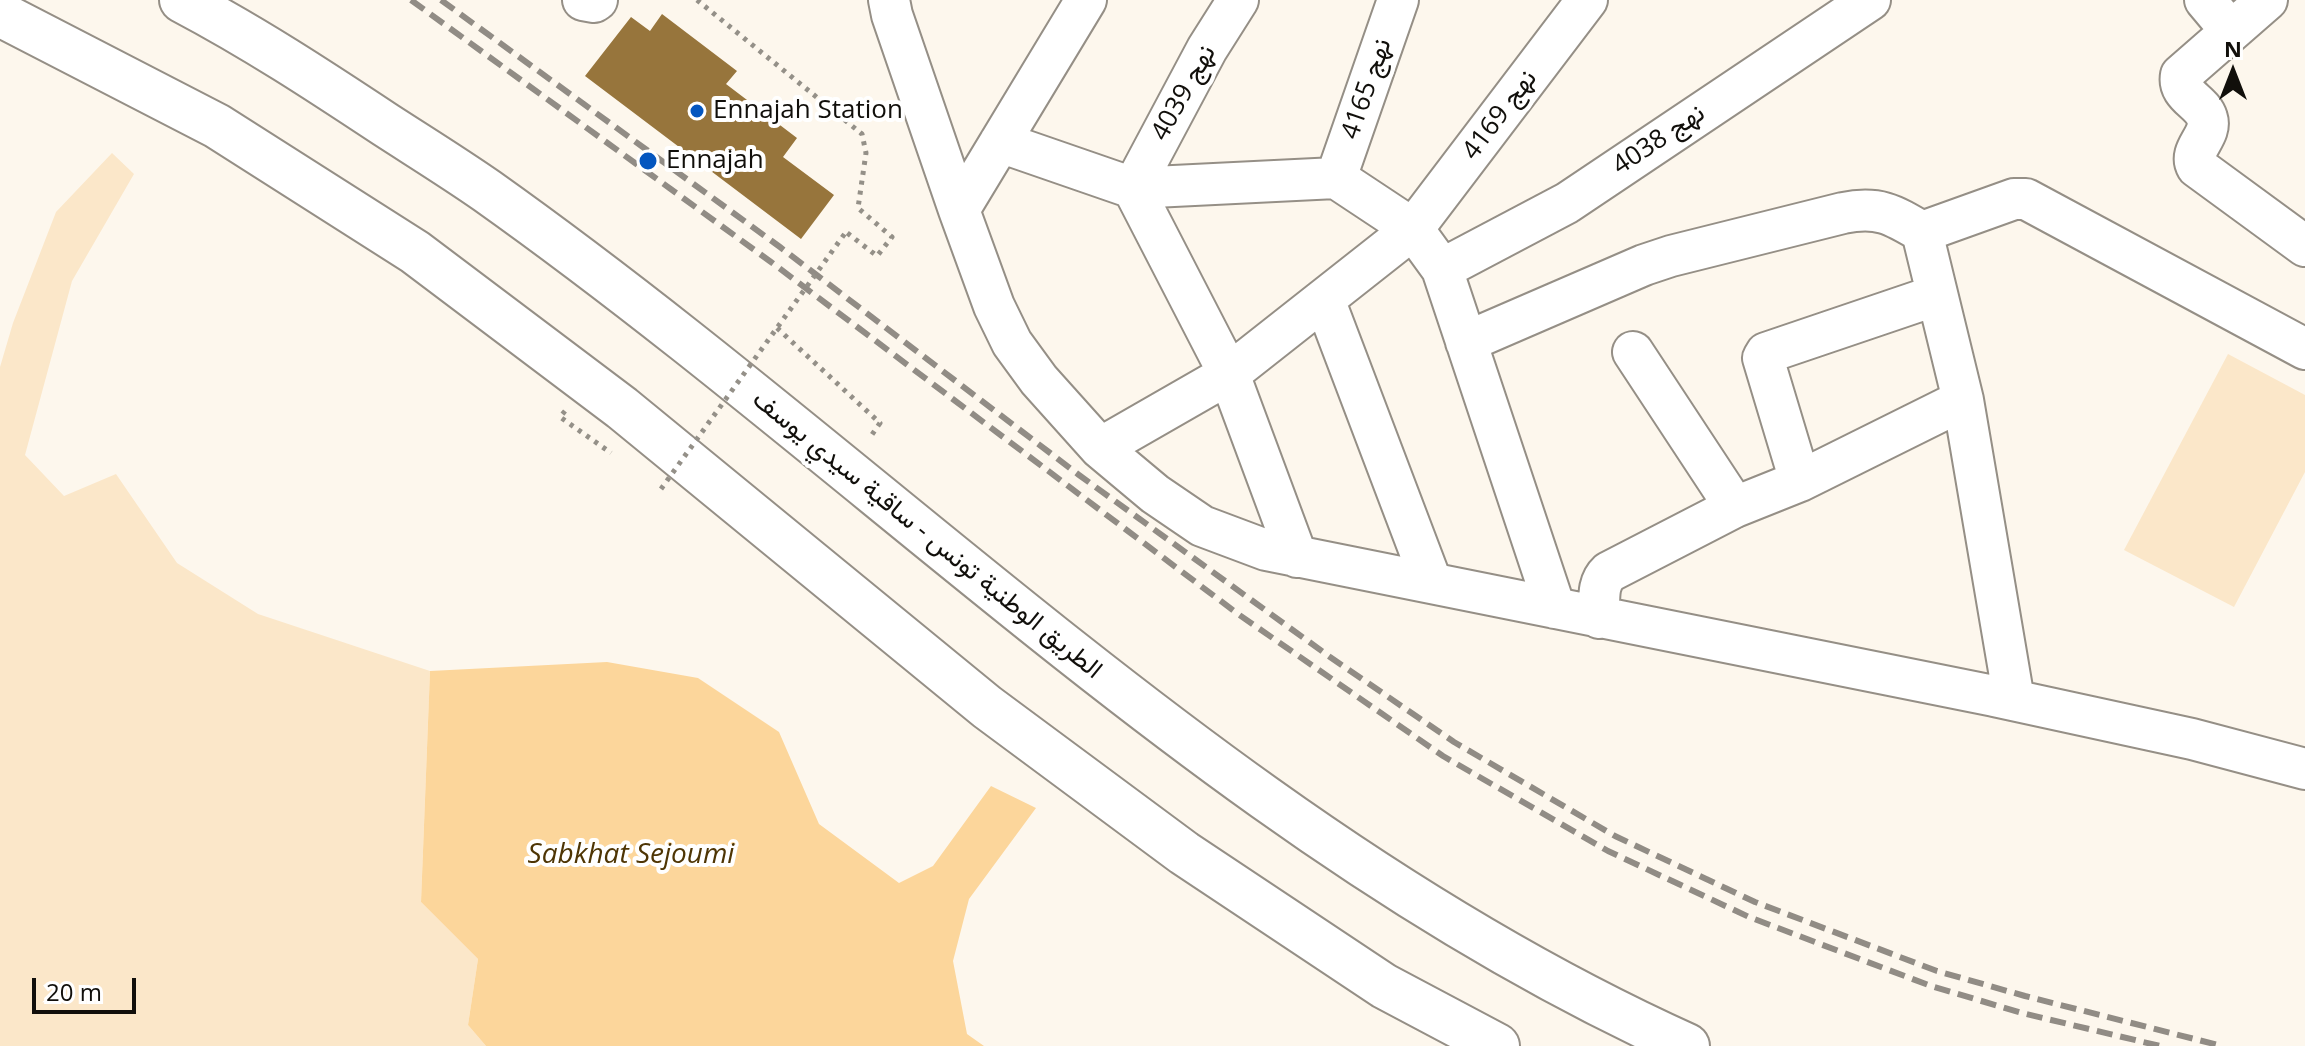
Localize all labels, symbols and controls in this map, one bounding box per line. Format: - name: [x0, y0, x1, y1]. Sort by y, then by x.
- north arrow: [2193, 32, 2273, 112]
- text: N: [2224, 33, 2242, 63]
- street label: نهج 4165: [1335, 35, 1399, 143]
- street label: نهج 4039: [1145, 40, 1223, 146]
- street label: نهج 4169: [1456, 64, 1544, 166]
- place label: Ennajah Station: [713, 95, 903, 127]
- street label: نهج 4038: [1607, 98, 1711, 182]
- marker: Ennajah Station: [688, 102, 706, 120]
- place label: Ennajah: [666, 145, 764, 177]
- marker: Ennajah: [637, 150, 659, 172]
- street label: الطريق الوطنية تونس - ساقية سيدي يوسف: [746, 384, 1108, 686]
- water label: Sabkhat Sejoumi: [528, 838, 734, 872]
- scale bar: [36, 962, 140, 1012]
- text: 20 m: [46, 975, 102, 1008]

